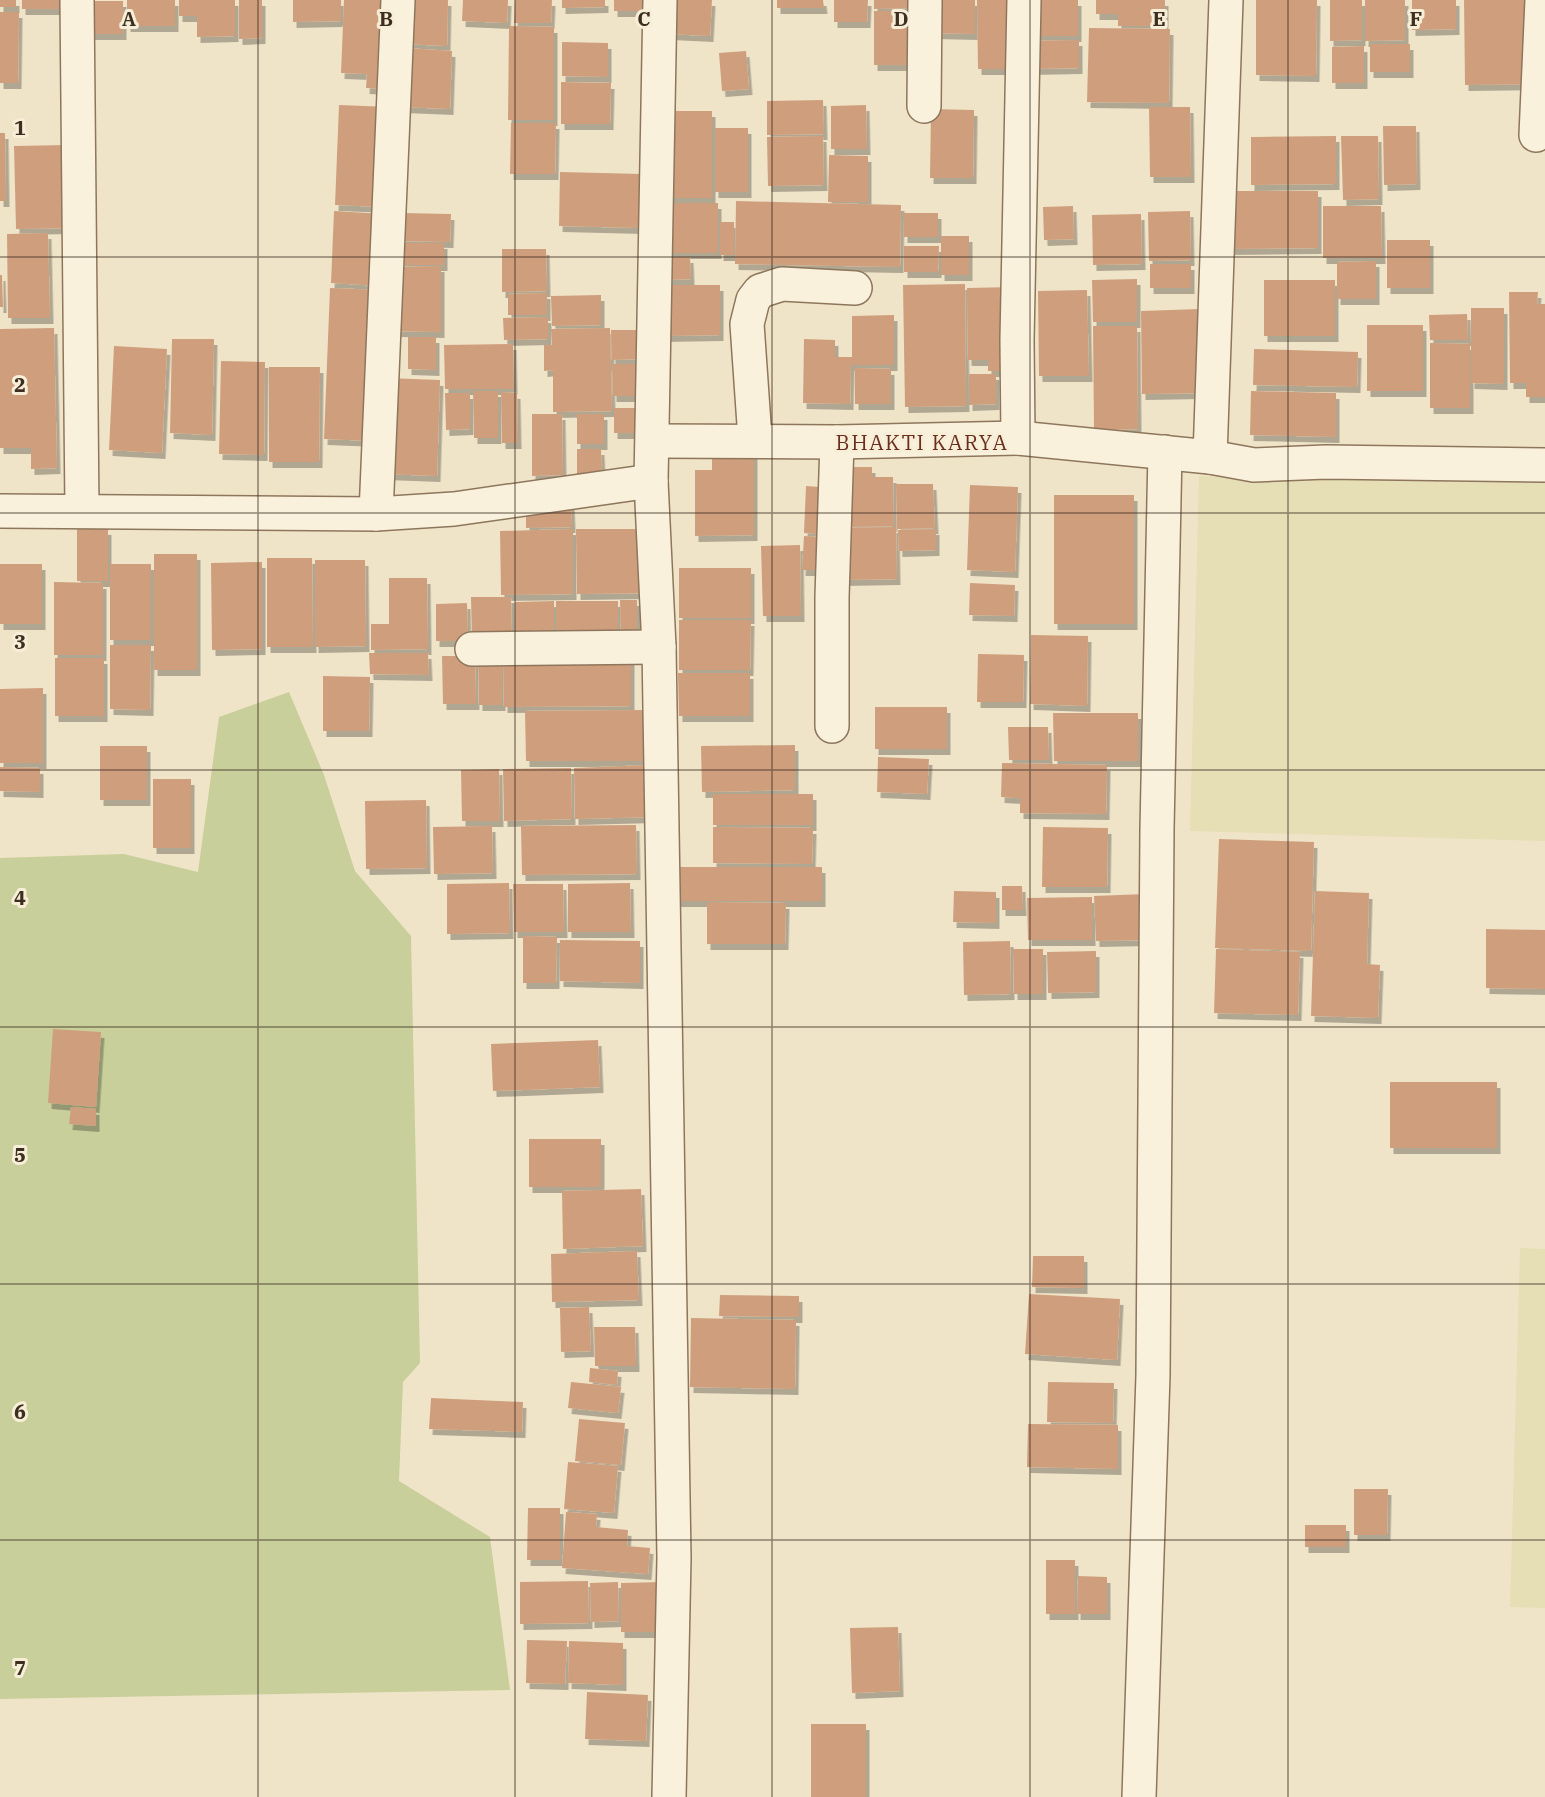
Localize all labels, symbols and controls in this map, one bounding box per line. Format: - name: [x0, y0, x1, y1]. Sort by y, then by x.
- text: A: [122, 5, 136, 32]
- text: B: [379, 5, 393, 32]
- text: C: [637, 5, 651, 32]
- text: D: [893, 5, 909, 32]
- text: E: [1152, 5, 1166, 32]
- text: F: [1410, 5, 1422, 32]
- text: 1: [14, 114, 26, 141]
- text: 2: [14, 371, 26, 398]
- district label: BHAKTI KARYA: [836, 428, 1008, 456]
- text: 3: [14, 628, 26, 655]
- text: 4: [14, 884, 26, 911]
- text: 5: [14, 1141, 26, 1168]
- text: 6: [14, 1398, 26, 1425]
- text: 7: [14, 1654, 26, 1681]

